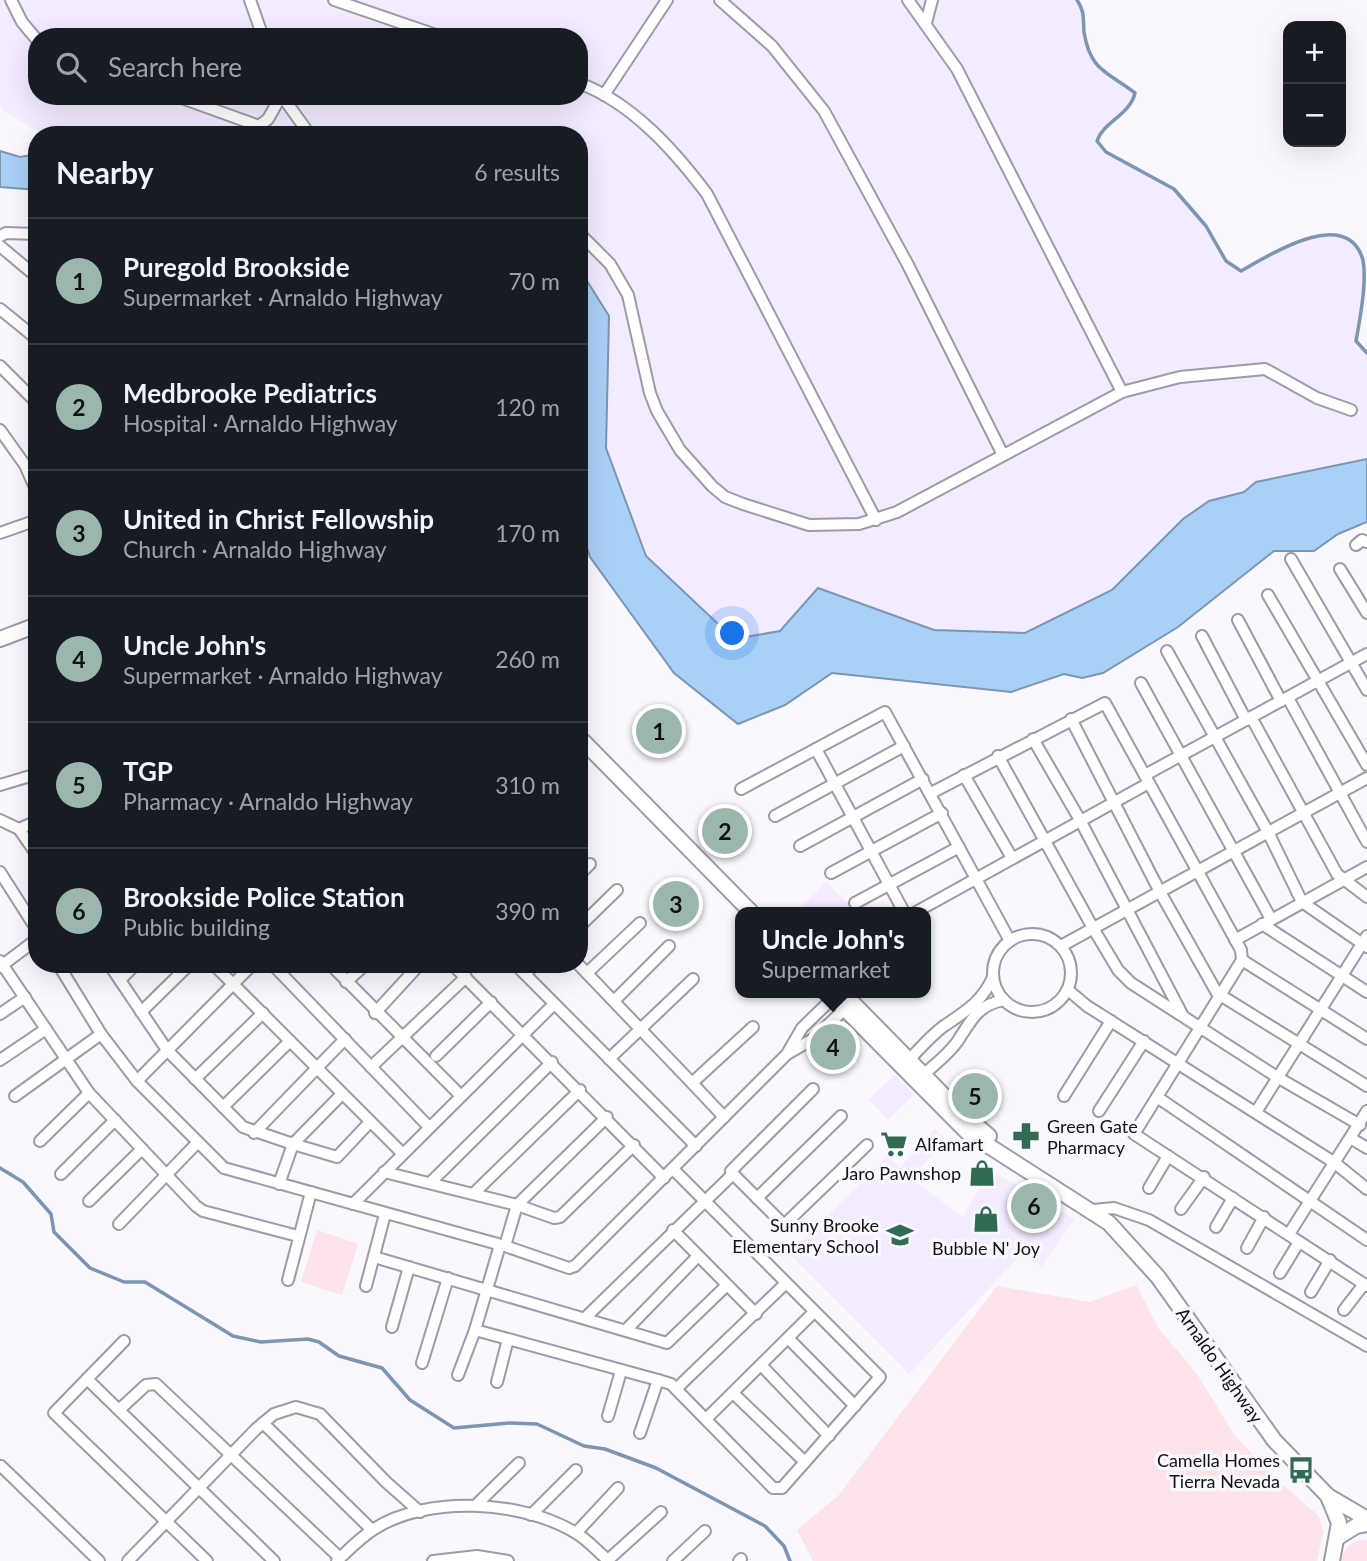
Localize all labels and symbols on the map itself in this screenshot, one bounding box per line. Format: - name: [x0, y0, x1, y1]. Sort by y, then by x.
- your location: [715, 616, 749, 650]
- pin: 1: [636, 705, 682, 757]
- pin: 2: [702, 805, 748, 857]
- pin: 3: [653, 878, 699, 930]
- pin: 4: [810, 1021, 856, 1073]
- pin: 5: [952, 1070, 998, 1122]
- place label: Green Gate Pharmacy: [1047, 1115, 1138, 1158]
- pharmacy icon: Green Gate Pharmacy: [1011, 1121, 1041, 1151]
- supermarket icon: Alfamart: [879, 1129, 909, 1159]
- place label: Alfamart: [915, 1133, 984, 1155]
- shop icon: Jaro Pawnshop: [967, 1158, 997, 1188]
- place label: Jaro Pawnshop: [842, 1162, 961, 1184]
- pin: 6: [1011, 1180, 1057, 1232]
- shop icon: Bubble N' Joy: [971, 1204, 1001, 1234]
- place label: Sunny Brooke Elementary School: [732, 1214, 879, 1257]
- school or university icon: Sunny Brooke Elementary School: [885, 1220, 915, 1250]
- place label: Bubble N' Joy: [932, 1237, 1041, 1259]
- street label: Arnaldo Highway: [1172, 1303, 1268, 1428]
- place label: Camella Homes Tierra Nevada: [1157, 1449, 1280, 1492]
- bus stop icon: Camella Homes Tierra Nevada: [1286, 1455, 1316, 1485]

